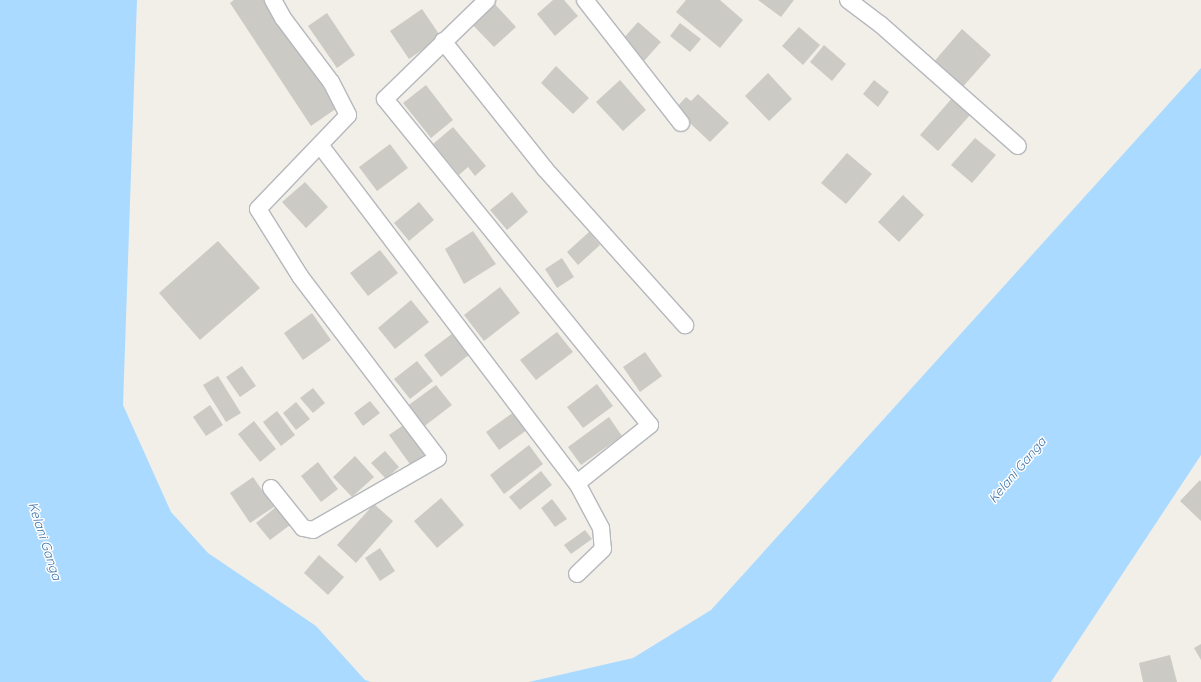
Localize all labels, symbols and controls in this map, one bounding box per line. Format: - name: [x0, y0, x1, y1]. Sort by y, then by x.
- water label: Kelani Ganga: [985, 434, 1049, 506]
- water label: Kelani Ganga: [25, 500, 65, 582]

